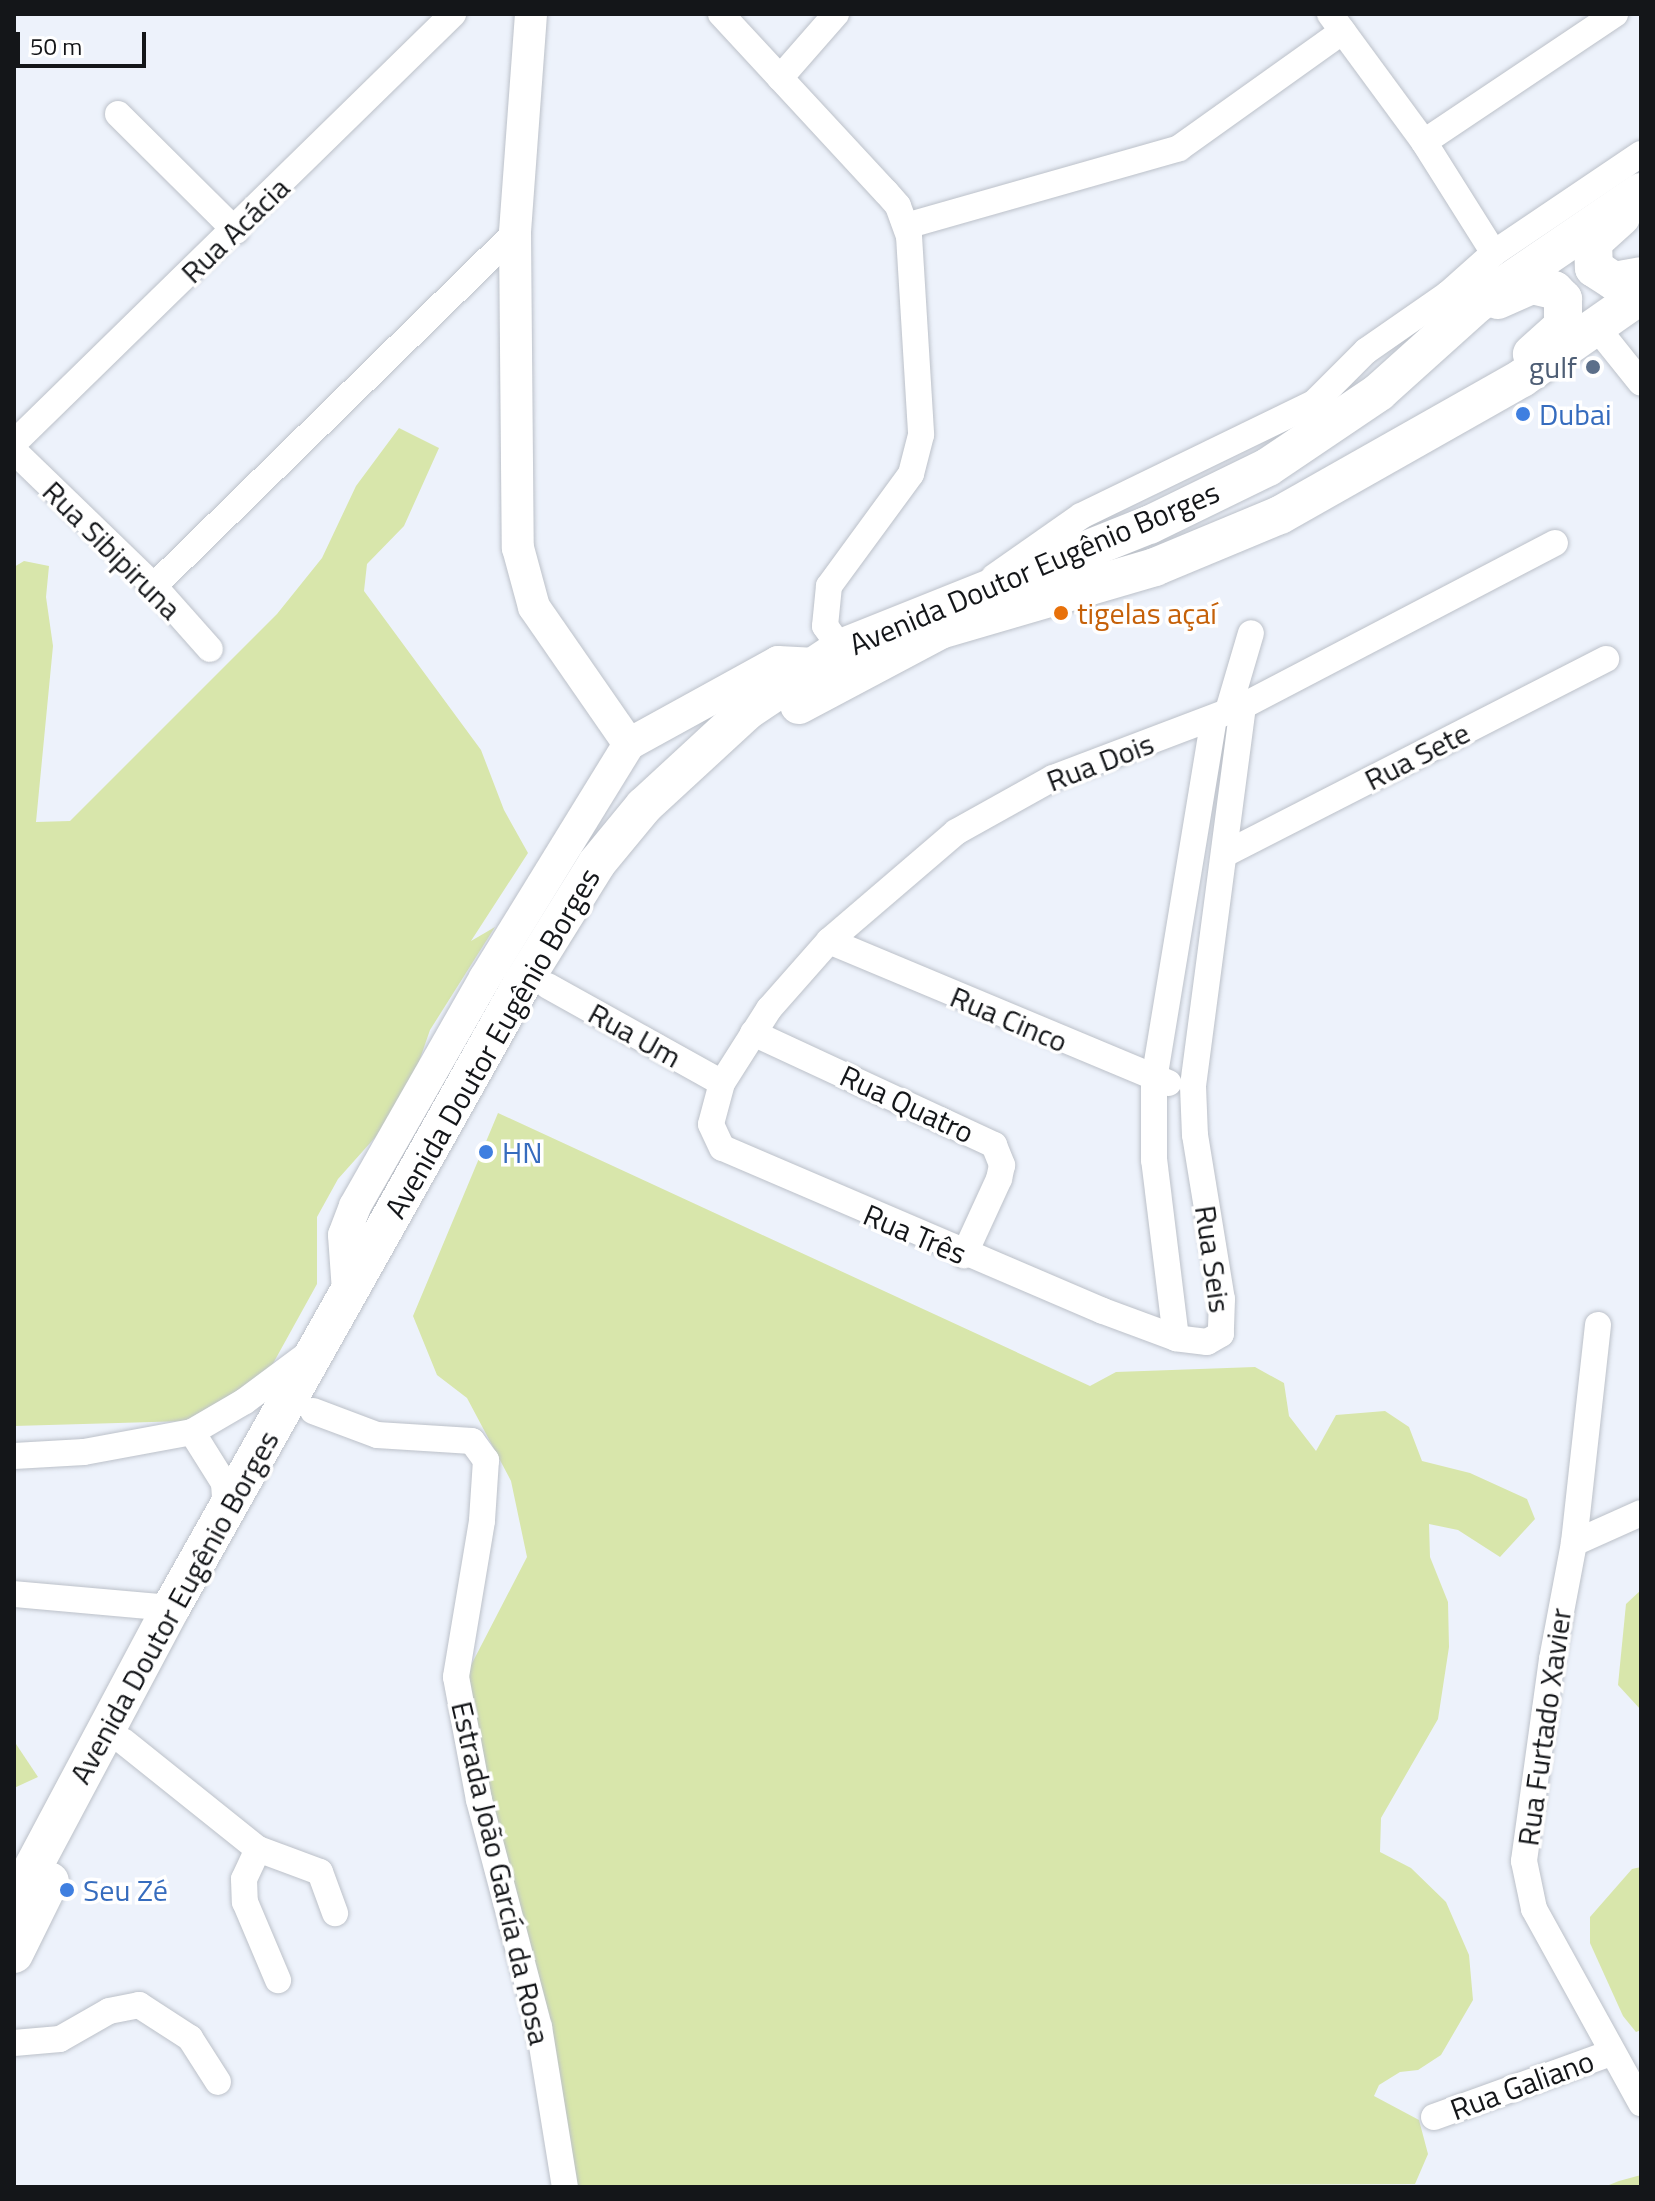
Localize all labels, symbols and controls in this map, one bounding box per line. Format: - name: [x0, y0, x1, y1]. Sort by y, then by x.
- scale bar: [20, 16, 150, 66]
- text: 50 m: [30, 28, 82, 64]
- street label: Rua Acácia: [173, 170, 297, 290]
- place label: gulf: [1529, 349, 1577, 385]
- marker: gulf: [1584, 358, 1602, 376]
- place label: Dubai: [1539, 396, 1612, 432]
- marker: Dubai: [1514, 405, 1532, 423]
- street label: Rua Sibipiruna: [35, 473, 189, 627]
- street label: Avenida Doutor Eugênio Borges: [844, 474, 1224, 662]
- place label: tigelas açaí: [1077, 595, 1217, 631]
- marker: tigelas açaí: [1052, 604, 1070, 622]
- street label: Rua Sete: [1359, 714, 1475, 798]
- street label: Rua Dois: [1041, 725, 1159, 799]
- street label: Avenida Doutor Eugênio Borges: [377, 862, 607, 1224]
- street label: Rua Cinco: [945, 978, 1073, 1060]
- street label: Rua Um: [582, 995, 688, 1075]
- street label: Rua Quatro: [835, 1057, 979, 1151]
- place label: HN: [502, 1134, 543, 1170]
- marker: HN: [477, 1143, 495, 1161]
- street label: Rua Três: [858, 1196, 972, 1272]
- street label: Rua Seis: [1188, 1203, 1238, 1315]
- street label: Avenida Doutor Eugênio Borges: [62, 1424, 286, 1790]
- street label: Rua Furtado Xavier: [1510, 1606, 1578, 1848]
- street label: Estrada João García da Rosa: [444, 1698, 558, 2048]
- place label: Seu Zé: [83, 1872, 168, 1908]
- marker: Seu Zé: [58, 1881, 76, 1899]
- street label: Rua Galiano: [1445, 2042, 1599, 2128]

